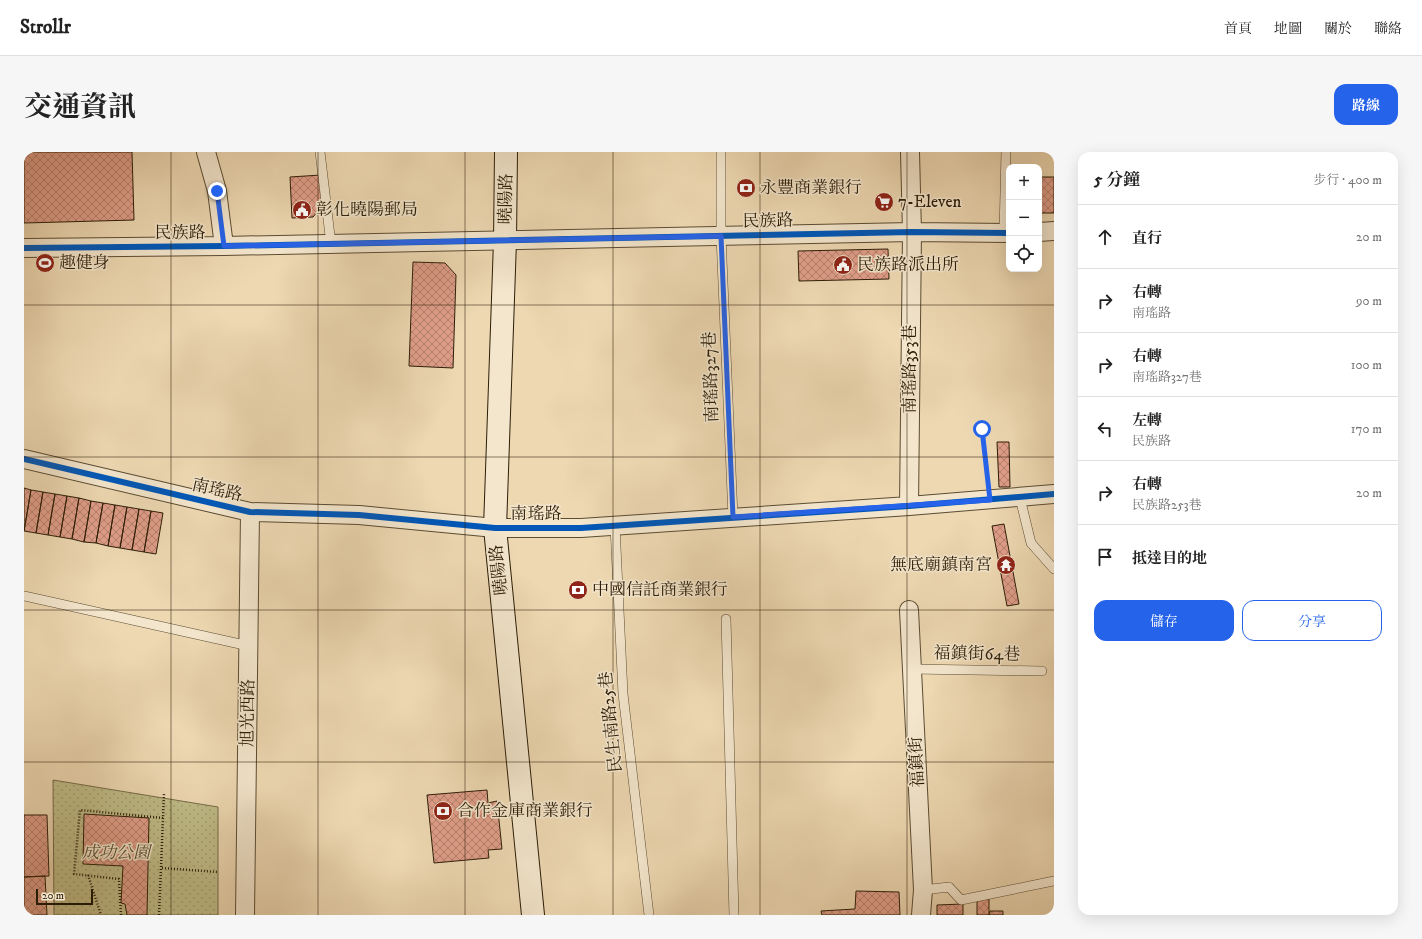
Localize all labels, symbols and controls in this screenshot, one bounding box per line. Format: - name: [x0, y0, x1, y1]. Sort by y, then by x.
- text: Strollr: [20, 16, 71, 39]
- text: 首頁: [1224, 20, 1252, 38]
- text: 地圖: [1274, 20, 1302, 38]
- text: 關於: [1324, 20, 1352, 38]
- text: 聯絡: [1374, 20, 1402, 38]
- button: 路線: [1334, 84, 1398, 125]
- text: 交通資訊: [24, 90, 136, 125]
- map controls: [1006, 164, 1042, 272]
- button: +: [1006, 164, 1042, 200]
- text: 5 分鐘: [1094, 169, 1140, 191]
- text: 步行 · 400 m: [1313, 172, 1382, 188]
- street label: 曉陽路: [495, 173, 517, 225]
- bank icon: 永豐商業銀行: [735, 177, 757, 199]
- place label: 永豐商業銀行: [760, 177, 862, 199]
- route end: [208, 182, 226, 200]
- supermarket icon: 7-Eleven: [873, 191, 895, 213]
- place label: 7-Eleven: [898, 191, 961, 213]
- public building icon: 彰化曉陽郵局: [291, 199, 313, 221]
- place label: 彰化曉陽郵局: [316, 199, 418, 221]
- button: −: [1006, 200, 1042, 236]
- street label: 民族路: [742, 210, 794, 232]
- street label: 民族路: [155, 222, 206, 244]
- icon: ahead: [1094, 226, 1116, 248]
- text: 直行: [1132, 229, 1162, 248]
- text: 20 m: [1356, 229, 1382, 245]
- button: locate: [1006, 236, 1042, 272]
- sports icon: 趣健身: [34, 252, 56, 274]
- place label: 趣健身: [59, 252, 110, 274]
- public building icon: 民族路派出所: [832, 254, 854, 276]
- place label: 民族路派出所: [857, 254, 959, 276]
- text: 右轉: [1132, 283, 1162, 302]
- icon: right: [1094, 290, 1116, 312]
- text: 90 m: [1356, 293, 1382, 309]
- text: 南瑤路: [1132, 305, 1171, 321]
- street label: 南瑤路353巷: [899, 324, 921, 414]
- street label: 南瑤路327巷: [698, 331, 724, 423]
- text: 右轉: [1132, 347, 1162, 366]
- icon: right: [1094, 354, 1116, 376]
- text: 100 m: [1351, 357, 1382, 373]
- text: 南瑤路327巷: [1132, 369, 1202, 385]
- text: 左轉: [1132, 411, 1162, 430]
- icon: left: [1094, 418, 1116, 440]
- route start: [973, 420, 991, 438]
- text: 170 m: [1351, 421, 1382, 437]
- text: 民族路: [1132, 433, 1171, 449]
- street label: 南瑤路: [190, 474, 244, 506]
- text: 右轉: [1132, 475, 1162, 494]
- icon: right: [1094, 482, 1116, 504]
- text: 20 m: [1356, 485, 1382, 501]
- text: 民族路253巷: [1132, 497, 1202, 513]
- street label: 南瑤路: [511, 503, 562, 525]
- street label: 曉陽路: [485, 543, 513, 597]
- icon: arrive: [1094, 546, 1116, 568]
- text: 抵達目的地: [1132, 549, 1207, 568]
- place label: 無底廟鎮南宮: [890, 554, 992, 576]
- temple icon: 無底廟鎮南宮: [995, 554, 1017, 576]
- bank icon: 中國信託商業銀行: [567, 579, 589, 601]
- place label: 中國信託商業銀行: [592, 579, 728, 601]
- button: 儲存: [1094, 600, 1234, 641]
- button: 分享: [1242, 600, 1382, 641]
- street label: 福鎮街64巷: [933, 642, 1021, 666]
- street label: 民生南路25巷: [595, 670, 627, 774]
- street label: 旭光西路: [236, 679, 260, 747]
- street label: 福鎮街: [905, 736, 929, 788]
- bank icon: 合作金庫商業銀行: [432, 800, 454, 822]
- place label: 合作金庫商業銀行: [457, 800, 593, 822]
- park label: 成功公園: [82, 842, 153, 864]
- scale bar: [36, 887, 93, 906]
- text: 20 m: [42, 889, 64, 903]

